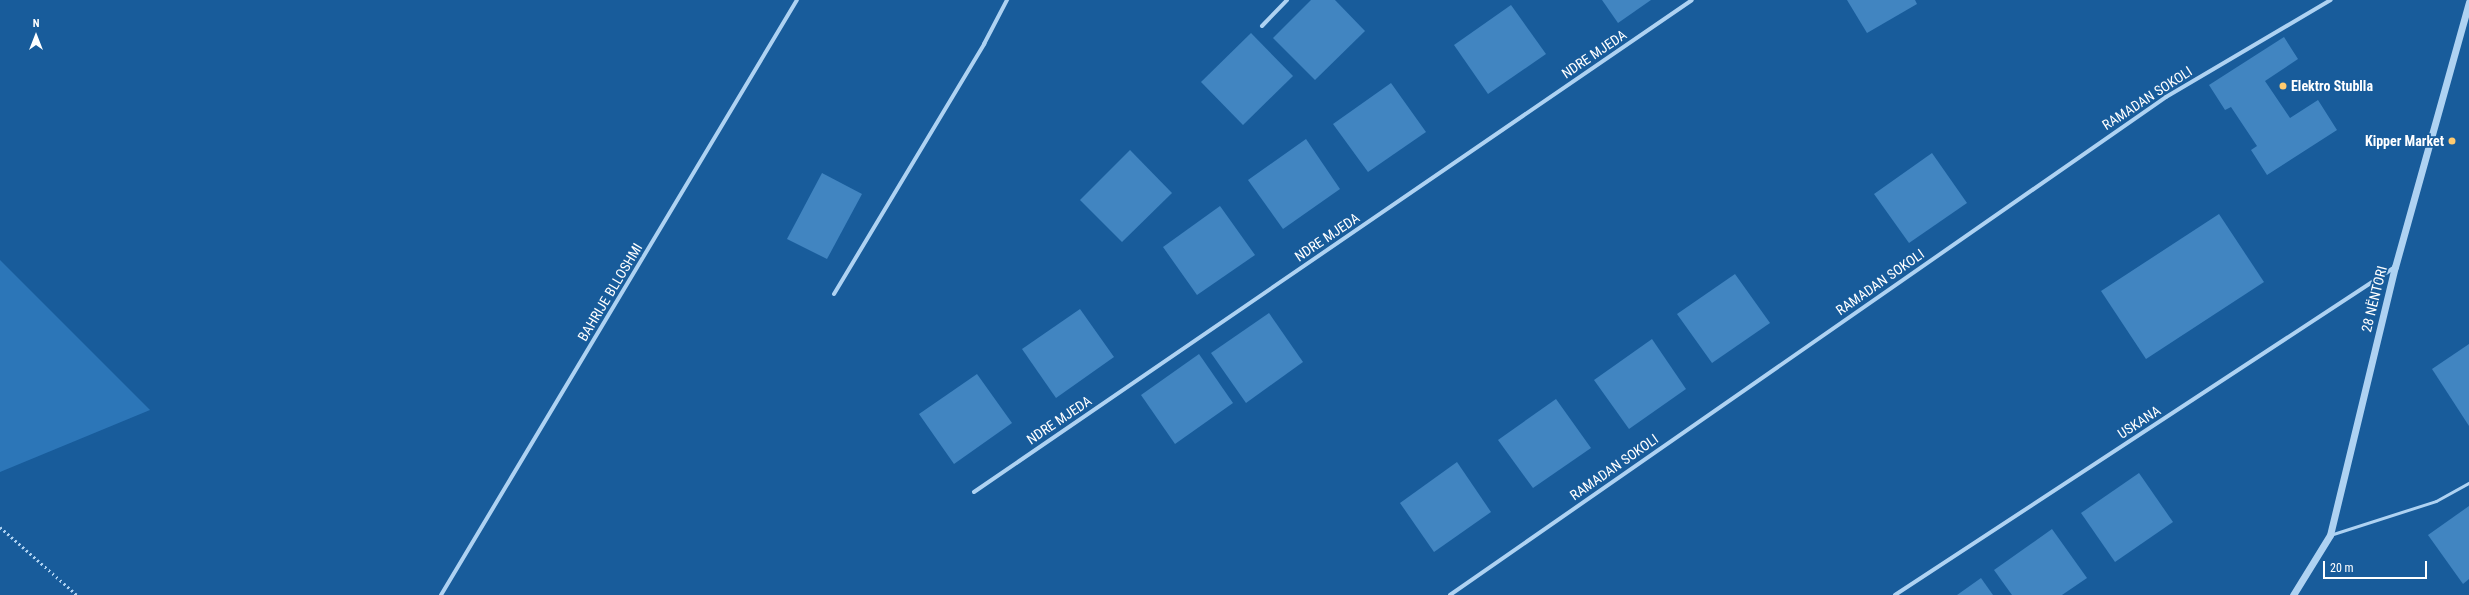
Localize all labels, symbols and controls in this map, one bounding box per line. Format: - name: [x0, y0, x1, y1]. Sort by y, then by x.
- north arrow: [16, 16, 56, 56]
- text: N: [33, 17, 39, 30]
- street label: NDRE MJEDA: [1558, 26, 1630, 82]
- street label: RAMADAN SOKOLI: [2099, 63, 2195, 133]
- place label: Elektro Stublla: [2291, 78, 2373, 94]
- marker: Elektro Stublla: [2278, 81, 2288, 91]
- place label: Kipper Market: [2365, 133, 2444, 149]
- marker: Kipper Market: [2447, 136, 2457, 146]
- street label: NDRE MJEDA: [1291, 209, 1363, 265]
- street label: BAHRIJE BLLOSHMI: [574, 240, 646, 344]
- street label: RAMADAN SOKOLI: [1833, 245, 1927, 319]
- street label: 28 NËNTORI: [2358, 264, 2390, 334]
- street label: NDRE MJEDA: [1023, 392, 1095, 448]
- street label: USKANA: [2114, 402, 2164, 442]
- street label: RAMADAN SOKOLI: [1567, 430, 1661, 504]
- scale bar: [2325, 553, 2429, 579]
- text: 20 m: [2330, 561, 2354, 575]

